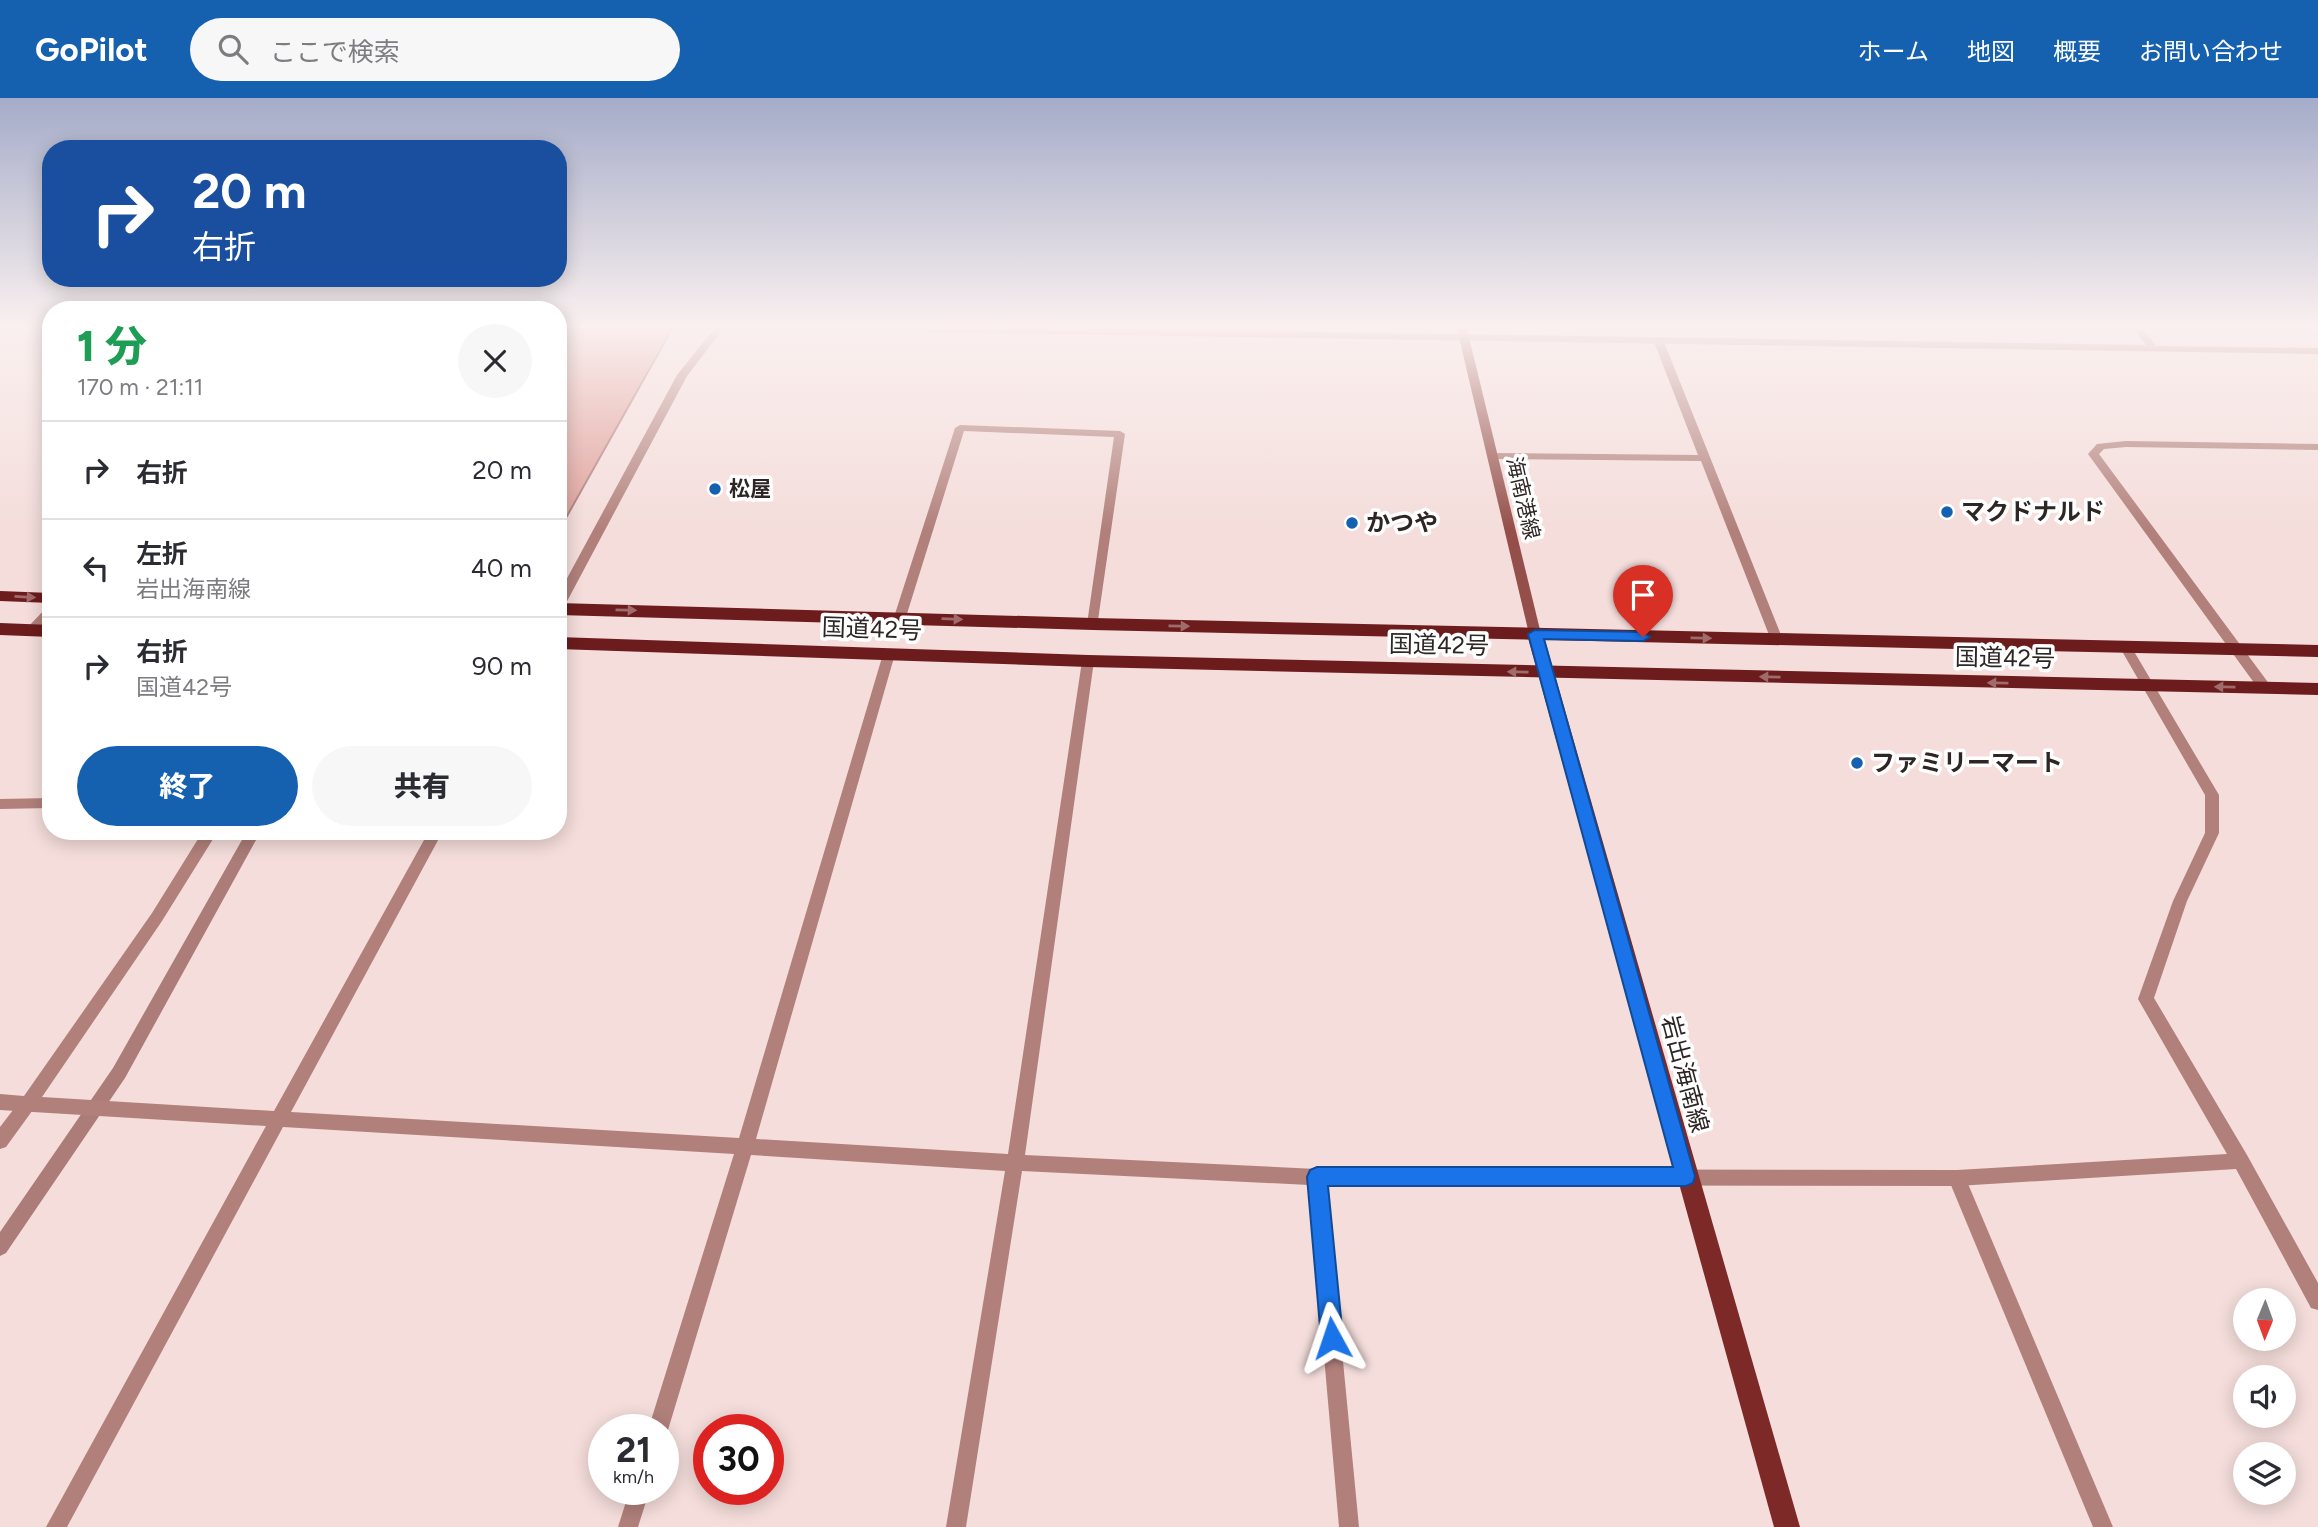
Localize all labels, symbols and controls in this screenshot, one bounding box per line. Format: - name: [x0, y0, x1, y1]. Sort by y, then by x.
- search box: [190, 18, 680, 81]
- text: GoPilot: [35, 30, 148, 69]
- icon: search: [214, 30, 252, 68]
- text: ここで検索: [270, 36, 400, 68]
- text: ホーム: [1858, 37, 1929, 66]
- text: 地図: [1967, 37, 2015, 66]
- text: 概要: [2053, 37, 2101, 66]
- text: お問い合わせ: [2139, 37, 2283, 66]
- text: 20 m: [192, 161, 307, 220]
- icon: right: [77, 168, 168, 259]
- text: 右折: [192, 228, 256, 266]
- text: 1 分: [77, 321, 147, 372]
- button: close: [458, 324, 532, 398]
- text: 170 m · 21:11: [77, 373, 203, 401]
- icon: right: [77, 451, 115, 489]
- text: 20 m: [472, 454, 532, 486]
- street label: 海南港線: [1502, 454, 1545, 542]
- text: 右折: [136, 457, 188, 489]
- place label: 松屋: [729, 476, 771, 501]
- marker: 松屋: [707, 481, 723, 497]
- place label: マクドナルド: [1961, 497, 2105, 526]
- marker: マクドナルド: [1939, 504, 1955, 520]
- place label: かつや: [1366, 508, 1438, 537]
- marker: かつや: [1344, 515, 1360, 531]
- text: 左折: [136, 538, 188, 570]
- icon: left: [77, 549, 115, 587]
- text: 40 m: [471, 552, 532, 584]
- pin: [1613, 565, 1673, 637]
- text: 岩出海南線: [136, 575, 251, 603]
- icon: arrive: [1624, 576, 1662, 614]
- one-way arrow: [15, 592, 37, 603]
- one-way arrow: [616, 605, 638, 616]
- street label: 国道42号: [821, 612, 923, 645]
- one-way arrow: [941, 613, 963, 624]
- one-way arrow: [1168, 620, 1190, 632]
- street label: 国道42号: [1389, 629, 1489, 660]
- one-way arrow: [1690, 632, 1712, 644]
- text: 右折: [136, 636, 188, 668]
- street label: 国道42号: [1955, 642, 2055, 673]
- icon: right: [77, 647, 115, 685]
- text: 90 m: [472, 650, 532, 682]
- one-way arrow: [1507, 666, 1529, 677]
- one-way arrow: [1759, 672, 1781, 683]
- text: 国道42号: [136, 673, 232, 701]
- one-way arrow: [1987, 677, 2009, 688]
- one-way arrow: [2214, 682, 2236, 693]
- button: 終了: [77, 746, 298, 826]
- button: 共有: [312, 746, 532, 826]
- place label: ファミリーマート: [1871, 748, 2063, 777]
- marker: ファミリーマート: [1849, 755, 1865, 771]
- street label: 岩出海南線: [1656, 1012, 1715, 1136]
- north arrow: [2233, 1288, 2296, 1351]
- map controls: [2233, 1288, 2296, 1505]
- position arrow: [1295, 1301, 1369, 1375]
- button: sound: [2233, 1365, 2296, 1428]
- speed limit sign: 30: [693, 1414, 784, 1505]
- text: 21: [616, 1429, 651, 1471]
- button: layers: [2233, 1442, 2296, 1505]
- text: km/h: [613, 1466, 654, 1488]

